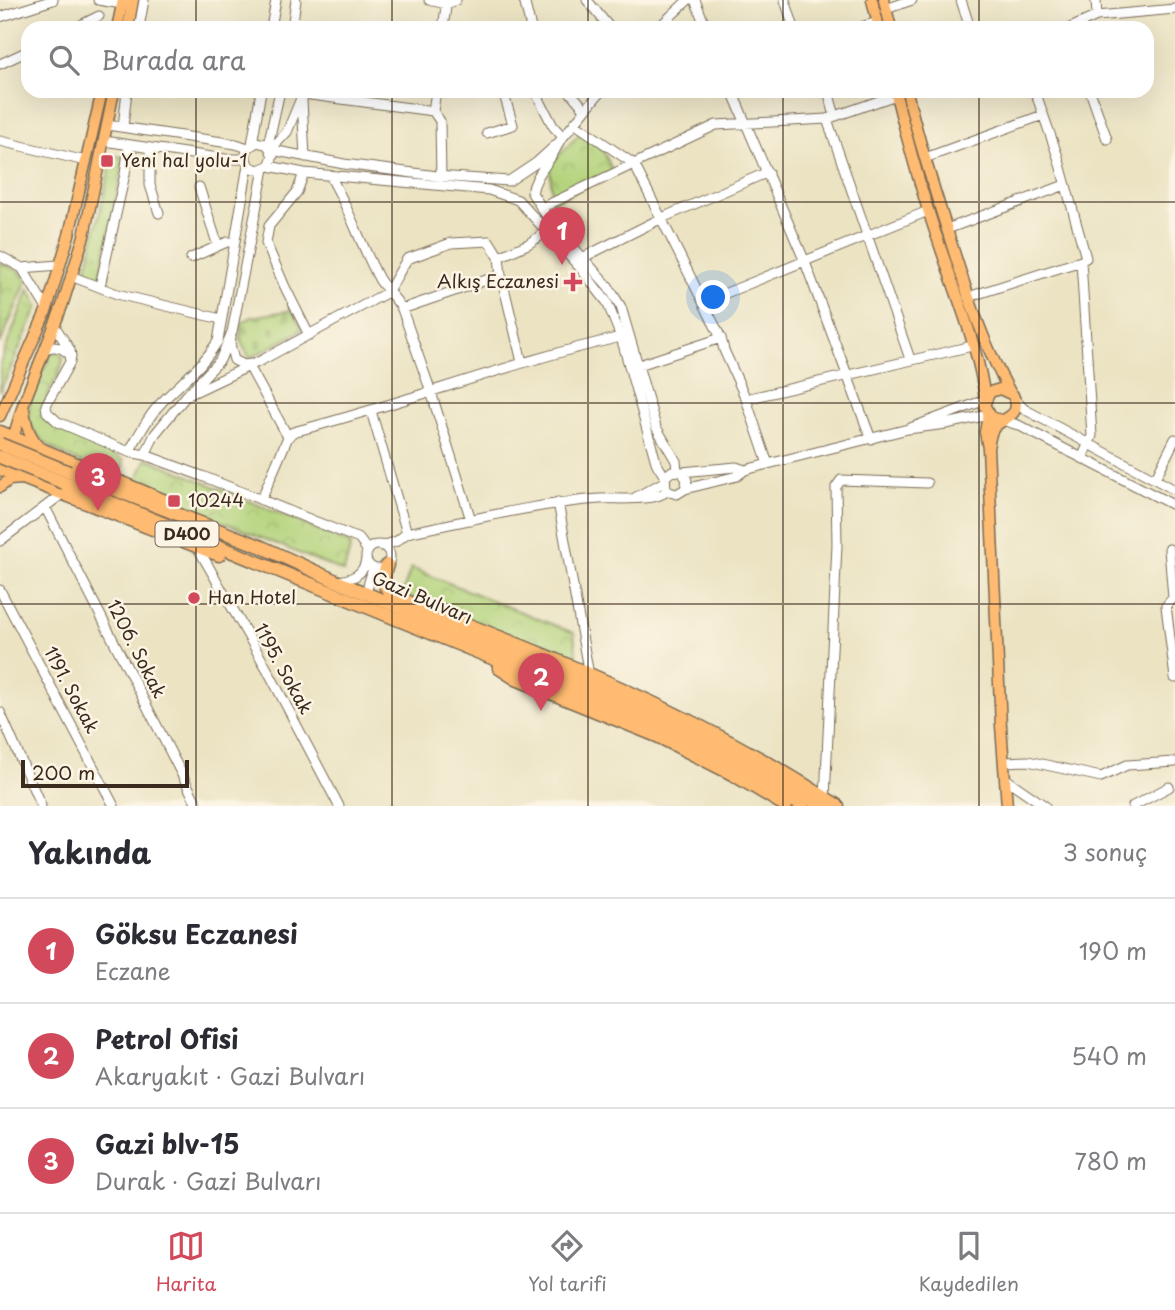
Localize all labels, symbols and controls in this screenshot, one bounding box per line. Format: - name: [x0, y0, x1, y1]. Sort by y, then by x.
- search box: [21, 21, 1154, 98]
- text: Burada ara: [101, 40, 245, 79]
- icon: search: [45, 41, 83, 79]
- place label: Yeni hal yolu-1: [121, 146, 248, 173]
- marker: Yeni hal yolu-1: [99, 153, 115, 169]
- pin: 1: [539, 207, 585, 265]
- place label: Alkış Eczanesi: [437, 267, 559, 294]
- marker: Alkış Eczanesi: [565, 274, 581, 290]
- your location: [696, 280, 730, 314]
- pin: 3: [75, 453, 121, 511]
- place label: 10244: [188, 486, 244, 513]
- marker: 10244: [166, 493, 182, 509]
- road number: D400: [156, 522, 218, 547]
- street label: Gazi Bulvarı: [368, 563, 477, 630]
- place label: Han Hotel: [208, 583, 296, 610]
- marker: Han Hotel: [186, 590, 202, 606]
- street label: 1206. Sokak: [101, 594, 174, 702]
- street label: 1195. Sokak: [248, 618, 320, 719]
- street label: 1191. Sokak: [38, 641, 107, 738]
- pin: 2: [518, 653, 564, 711]
- scale bar: [21, 757, 189, 789]
- text: 200 m: [32, 758, 95, 786]
- text: Yakında: [28, 829, 151, 874]
- text: 3 sonuç: [1063, 834, 1147, 869]
- text: Göksu Eczanesi: [95, 914, 298, 953]
- text: 1: [46, 933, 57, 968]
- text: 190 m: [1079, 933, 1147, 968]
- text: Eczane: [95, 953, 171, 988]
- text: Petrol Ofisi: [95, 1019, 239, 1058]
- text: 2: [43, 1038, 59, 1073]
- text: 540 m: [1071, 1038, 1147, 1073]
- text: Akaryakıt · Gazi Bulvarı: [95, 1058, 365, 1093]
- text: Gazi blv-15: [95, 1124, 240, 1163]
- text: 3: [43, 1143, 59, 1178]
- text: 780 m: [1075, 1143, 1147, 1178]
- text: Durak · Gazi Bulvarı: [95, 1163, 321, 1198]
- tab: Harita: [156, 1227, 216, 1297]
- tab: Yol tarifi: [528, 1227, 607, 1297]
- tab: Kaydedilen: [919, 1227, 1019, 1297]

